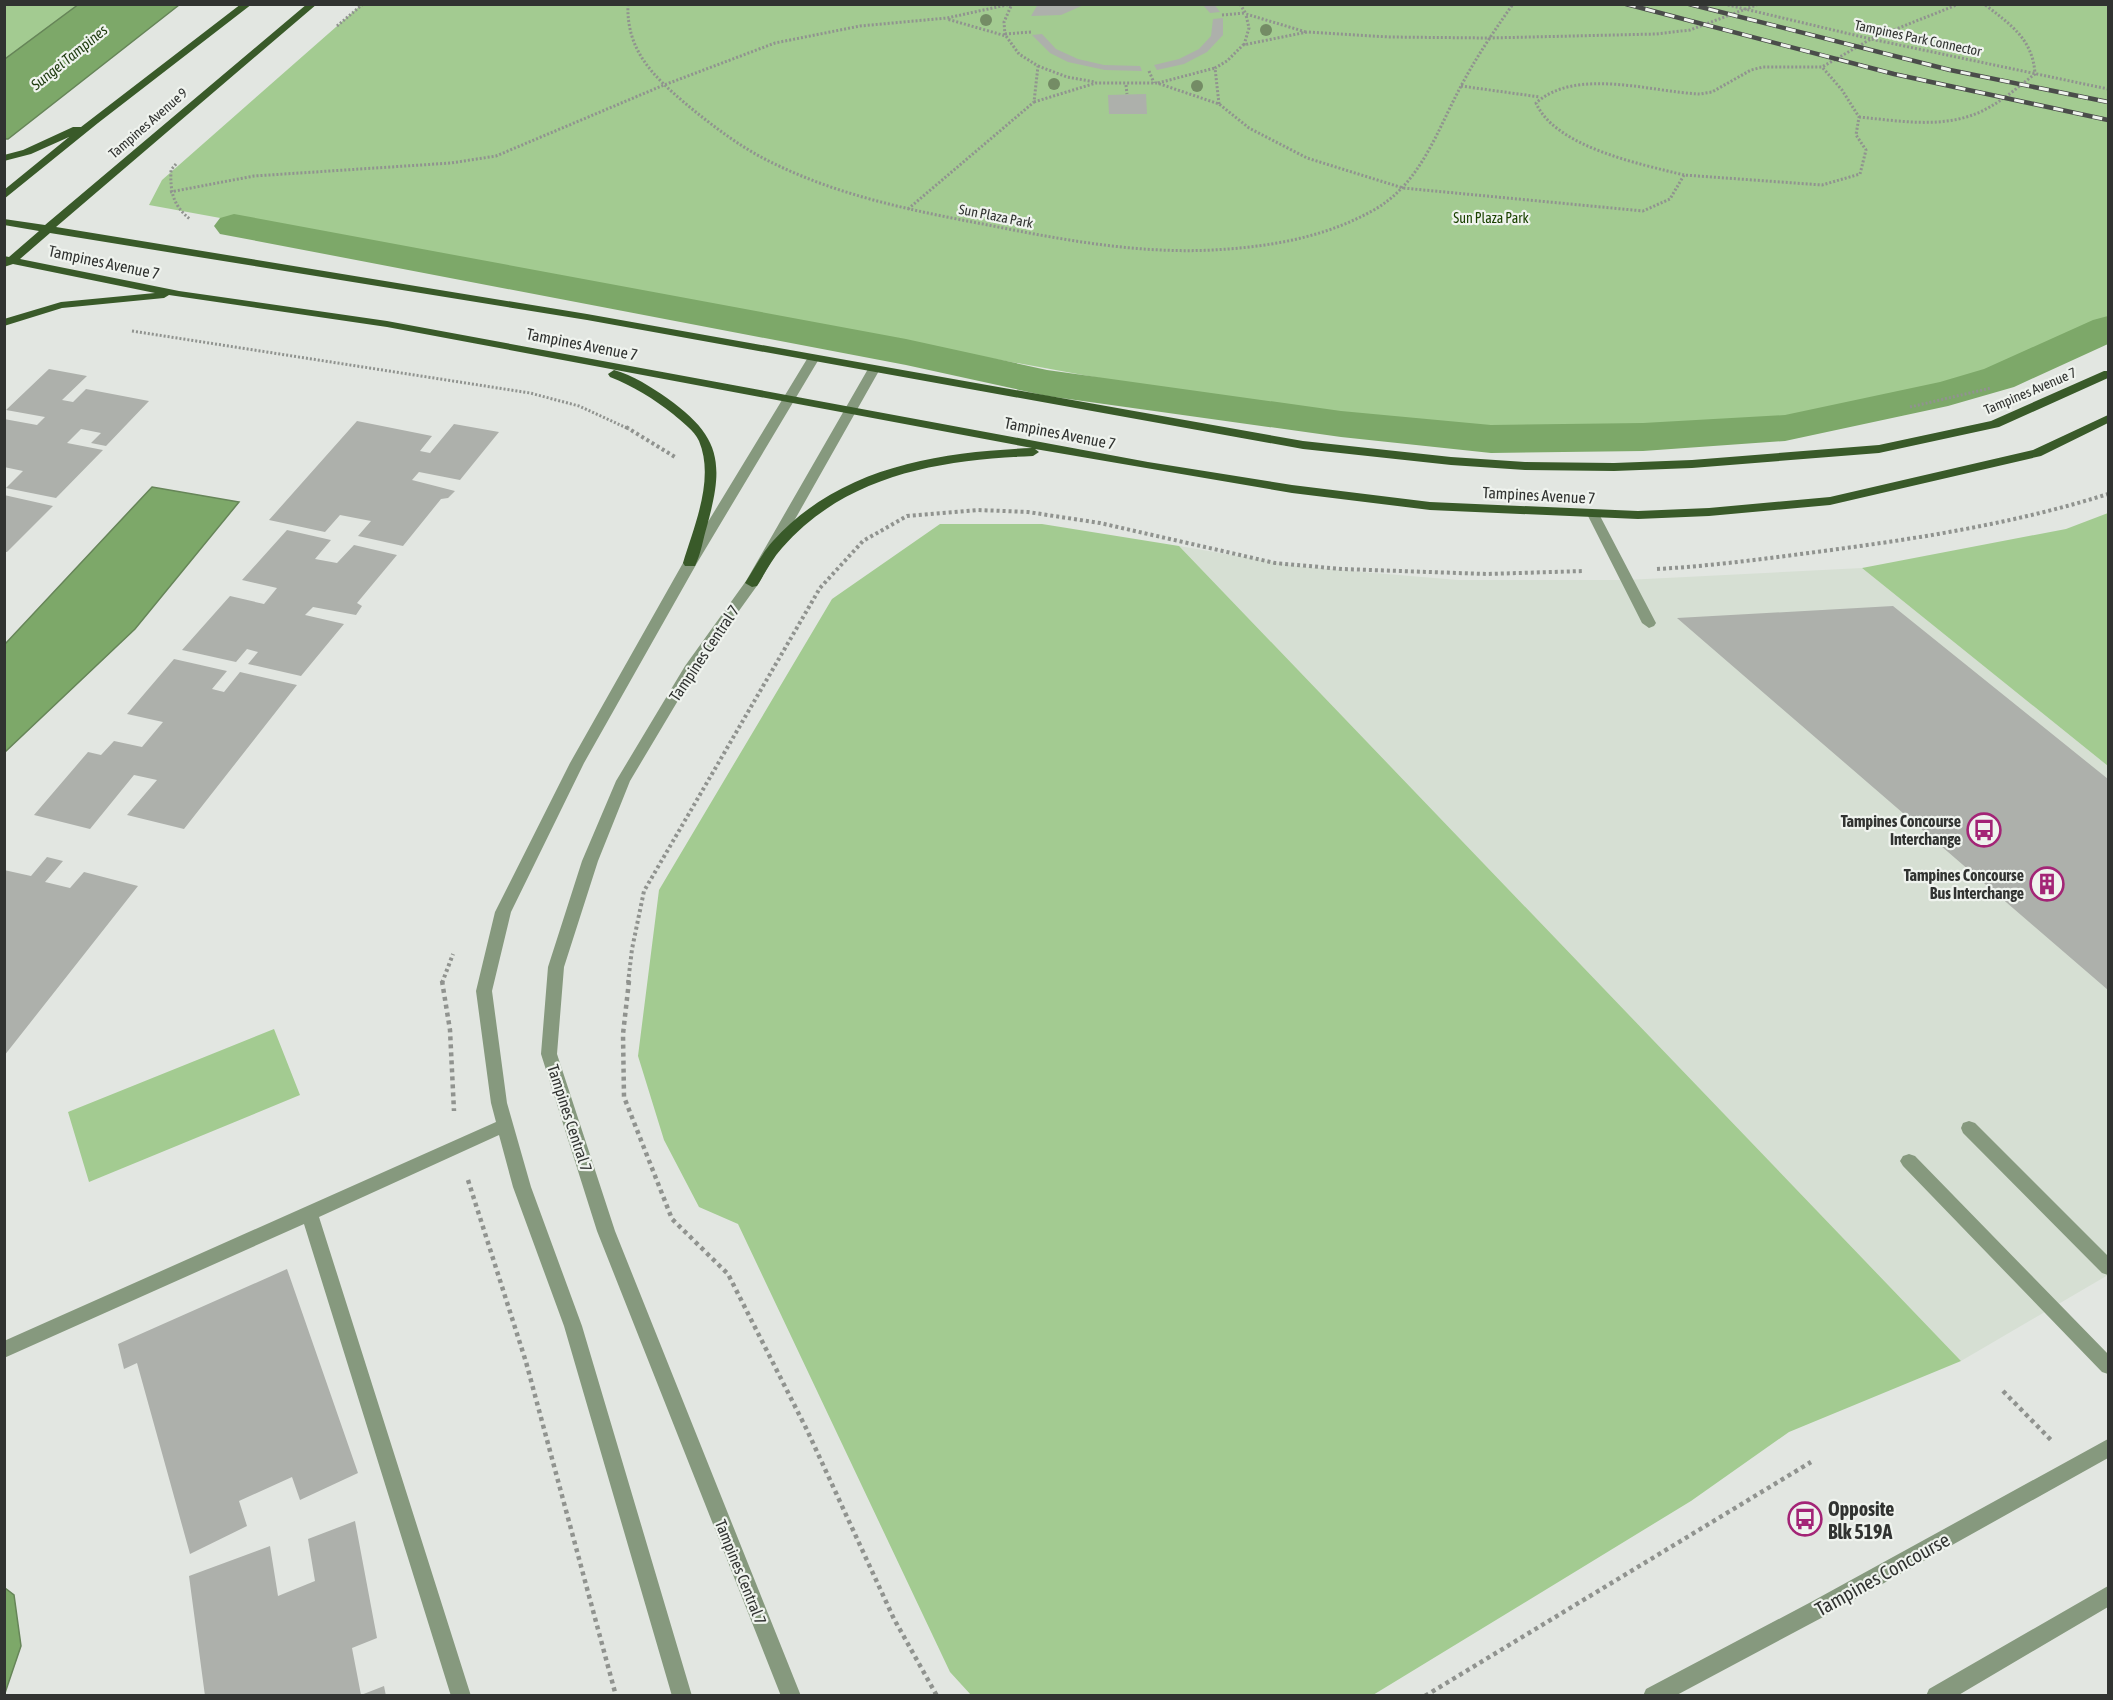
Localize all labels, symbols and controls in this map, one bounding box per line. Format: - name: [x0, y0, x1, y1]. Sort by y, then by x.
- street label: Tampines Park Connector: [1853, 17, 1984, 59]
- water label: Sungei Tampines: [27, 21, 111, 94]
- street label: Tampines Avenue 9: [105, 85, 191, 161]
- street label: Sun Plaza Park: [958, 201, 1034, 231]
- park label: Sun Plaza Park: [1453, 210, 1529, 226]
- street label: Tampines Avenue 7: [47, 241, 161, 284]
- street label: Tampines Avenue 7: [525, 324, 639, 365]
- street label: Tampines Avenue 7: [1981, 364, 2079, 418]
- street label: Tampines Avenue 7: [1003, 413, 1117, 454]
- street label: Tampines Avenue 7: [1482, 483, 1596, 508]
- street label: Tampines Central 7: [665, 602, 744, 705]
- place label: Tampines Concourse Interchange: [1841, 812, 1961, 848]
- bus stop icon: Tampines Concourse Interchange: [1966, 812, 2002, 848]
- place label: Tampines Concourse Bus Interchange: [1904, 866, 2024, 902]
- building icon: Tampines Concourse Bus Interchange: [2029, 866, 2065, 902]
- street label: Tampines Central 7: [543, 1062, 596, 1174]
- place label: Opposite Blk 519A: [1828, 1497, 1894, 1543]
- bus stop icon: Opposite Blk 519A: [1787, 1501, 1823, 1537]
- street label: Tampines Central 7: [711, 1517, 770, 1627]
- street label: Tampines Concourse: [1811, 1527, 1953, 1621]

